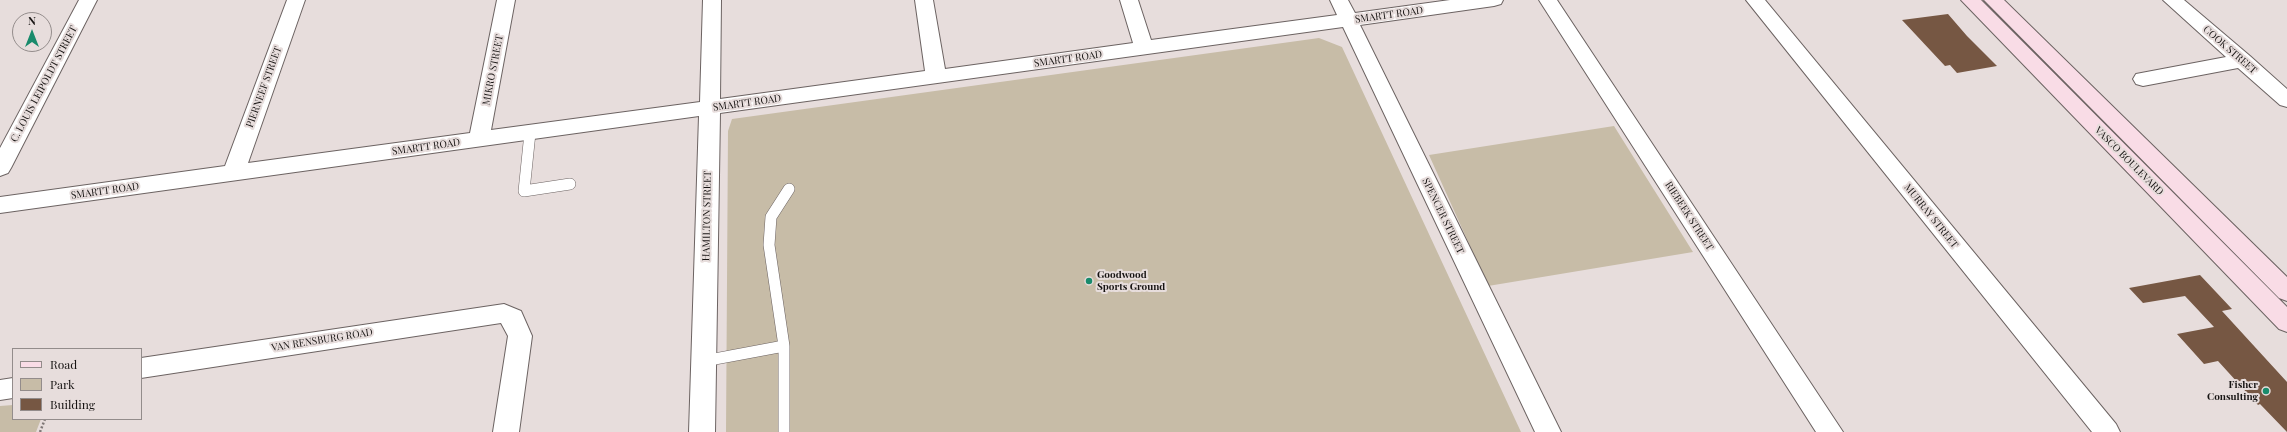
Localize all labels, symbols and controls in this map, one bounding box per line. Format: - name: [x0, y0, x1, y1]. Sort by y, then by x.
- street label: SMARTT ROAD: [1354, 4, 1424, 26]
- north arrow: [12, 12, 52, 52]
- text: N: [28, 13, 36, 28]
- street label: COOK STREET: [2201, 23, 2259, 77]
- street label: C. LOUIS LEIPOLDT STREET: [8, 24, 80, 144]
- street label: MIKRO STREET: [480, 34, 506, 106]
- street label: PIERNEEF STREET: [244, 45, 284, 129]
- street label: SMARTT ROAD: [1033, 48, 1103, 70]
- street label: SMARTT ROAD: [712, 92, 782, 114]
- street label: VASCO BOULEVARD: [2092, 124, 2166, 198]
- street label: SMARTT ROAD: [391, 136, 461, 158]
- street label: HAMILTON STREET: [700, 171, 714, 261]
- street label: SPENCER STREET: [1419, 176, 1467, 256]
- street label: RIEBEEK STREET: [1662, 179, 1716, 253]
- street label: SMARTT ROAD: [70, 180, 140, 202]
- street label: MURRAY STREET: [1901, 181, 1961, 251]
- place label: Goodwood Sports Ground: [1097, 269, 1165, 292]
- marker: Goodwood Sports Ground: [1084, 276, 1094, 286]
- street label: VAN RENSBURG ROAD: [270, 326, 374, 354]
- legend: [12, 348, 142, 420]
- text: Road: [50, 356, 77, 372]
- text: Park: [50, 376, 75, 392]
- place label: Fisher Consulting: [2207, 379, 2258, 402]
- marker: Fisher Consulting: [2261, 386, 2271, 396]
- text: Building: [50, 396, 95, 412]

